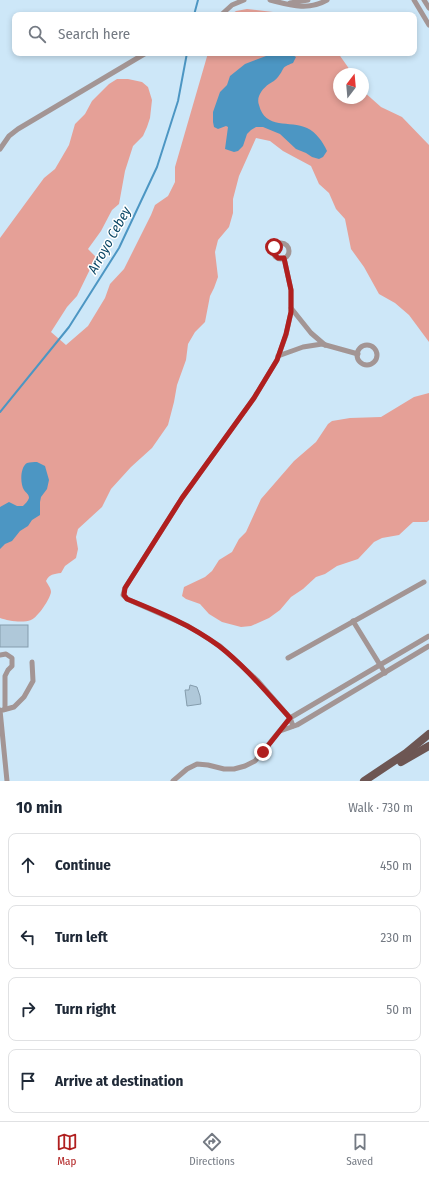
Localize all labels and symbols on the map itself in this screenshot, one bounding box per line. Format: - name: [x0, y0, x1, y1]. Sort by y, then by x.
- north arrow: [333, 68, 369, 104]
- water label: Arroyo Cebey: [84, 203, 135, 278]
- route start: [265, 238, 283, 256]
- route end: [254, 743, 272, 761]

